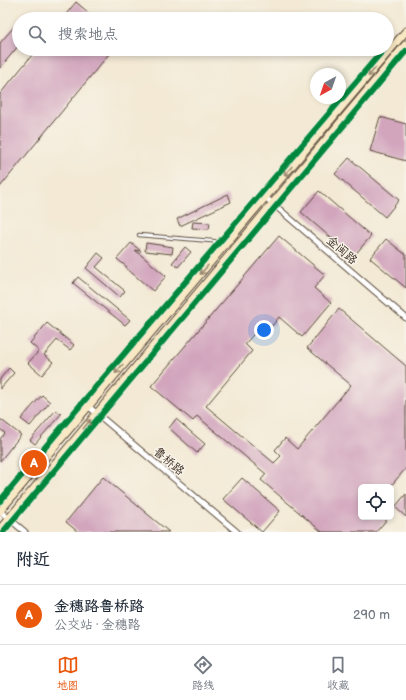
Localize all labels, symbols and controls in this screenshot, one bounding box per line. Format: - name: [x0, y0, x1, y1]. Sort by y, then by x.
- search box: [12, 12, 394, 56]
- icon: search: [26, 23, 48, 45]
- text: 搜索地点: [58, 25, 118, 44]
- one-way arrow: [367, 67, 376, 77]
- north arrow: [310, 68, 346, 104]
- one-way arrow: [283, 166, 292, 176]
- street label: 金闽路: [323, 233, 360, 268]
- one-way arrow: [199, 265, 208, 275]
- your location: [254, 320, 274, 340]
- one-way arrow: [115, 364, 124, 375]
- one-way arrow: [83, 418, 92, 429]
- street label: 鲁桥路: [150, 444, 187, 479]
- pin: A: [21, 448, 47, 478]
- map controls: [358, 484, 394, 520]
- button: locate: [358, 484, 394, 520]
- text: 附近: [16, 550, 50, 570]
- text: 金穗路鲁桥路: [54, 597, 144, 616]
- text: A: [25, 607, 33, 623]
- text: 290 m: [353, 607, 390, 623]
- text: 公交站 · 金穗路: [54, 617, 140, 633]
- tab: 地图: [57, 654, 79, 692]
- tab: 路线: [192, 654, 214, 692]
- tab: 收藏: [327, 654, 349, 692]

